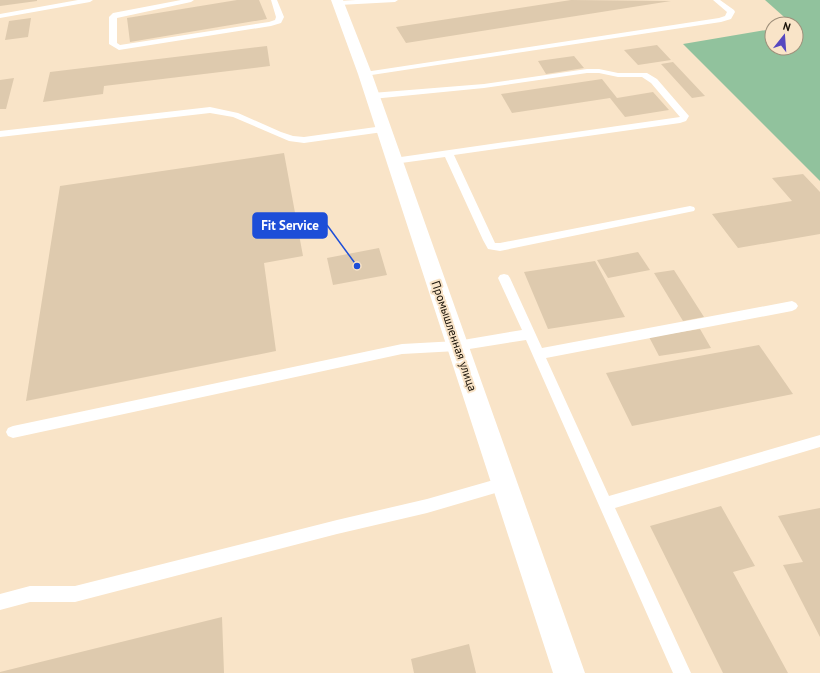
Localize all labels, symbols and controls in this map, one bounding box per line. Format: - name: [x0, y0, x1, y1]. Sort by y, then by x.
- north arrow: [764, 16, 804, 56]
- text: N: [781, 19, 792, 34]
- callout: Fit Service: [253, 213, 327, 238]
- text: Fit Service: [261, 217, 319, 234]
- street label: Промышленная улица: [429, 279, 480, 393]

